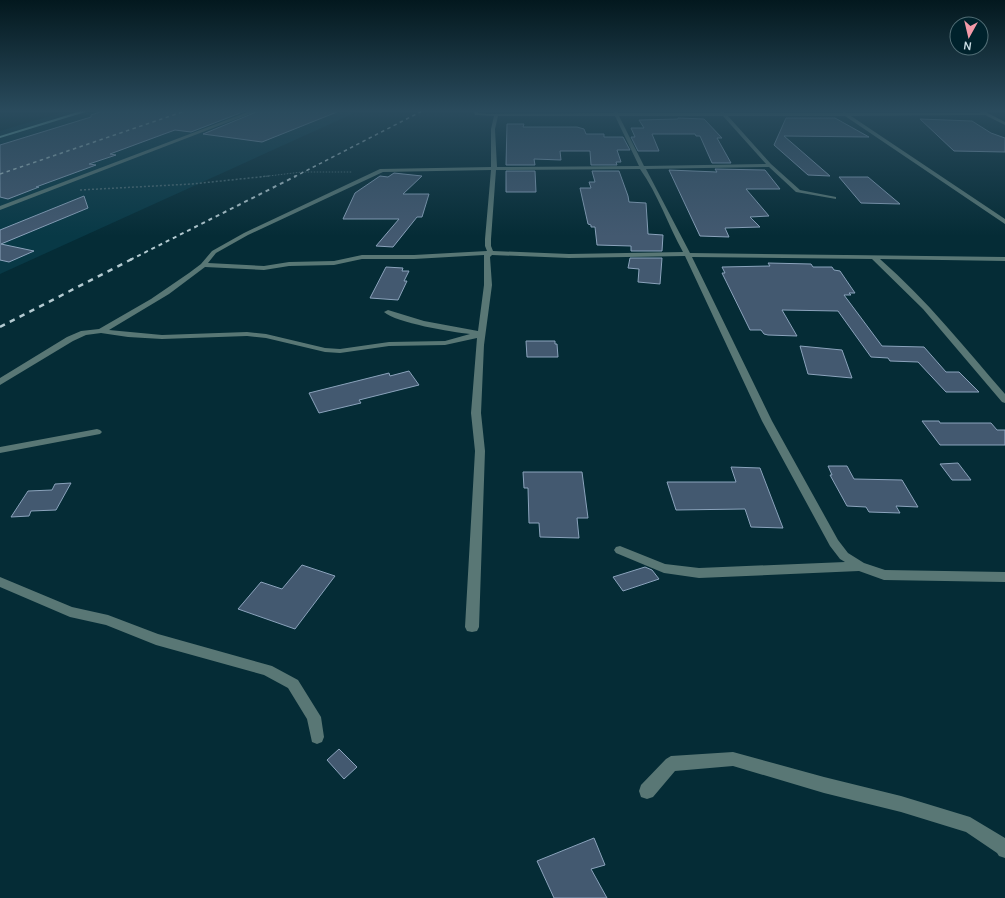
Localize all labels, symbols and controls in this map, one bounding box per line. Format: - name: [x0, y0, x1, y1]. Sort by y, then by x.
- north arrow: [949, 16, 989, 56]
- text: N: [962, 38, 972, 54]

